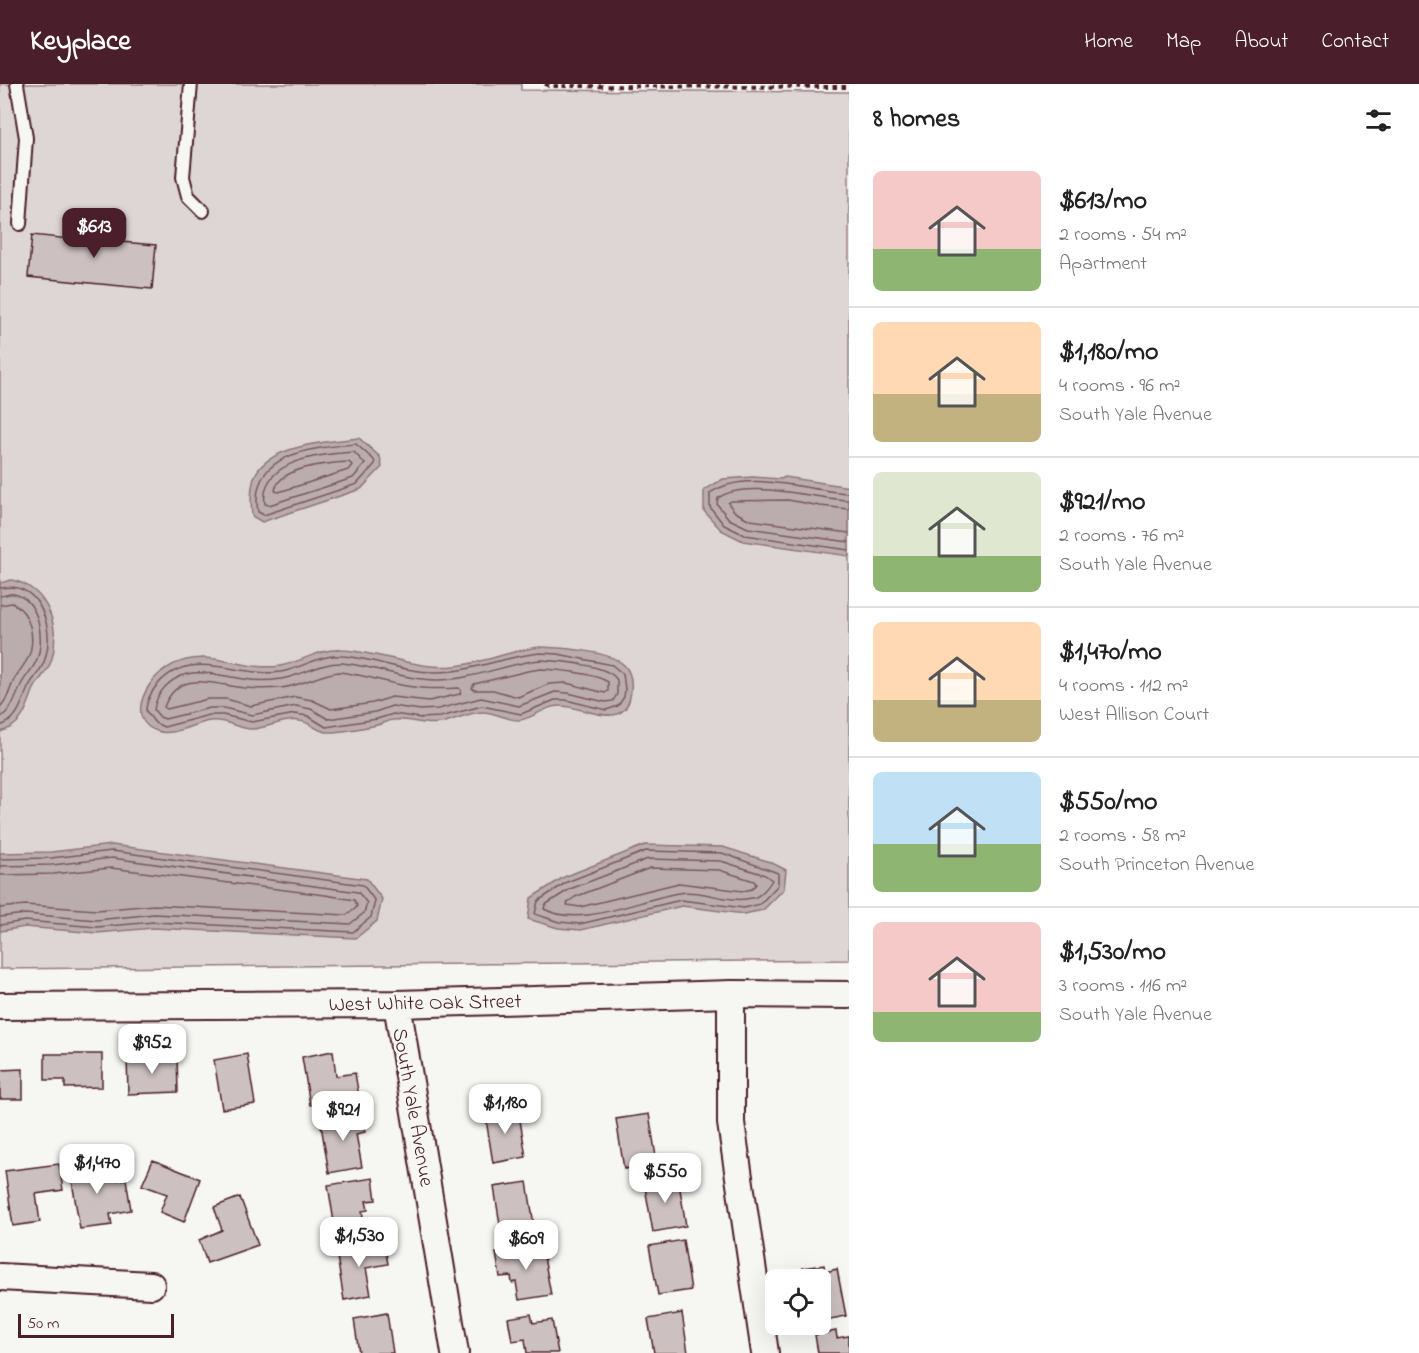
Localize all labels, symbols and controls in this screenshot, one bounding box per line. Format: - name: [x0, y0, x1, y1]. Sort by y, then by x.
- text: Keyplace: [30, 22, 131, 63]
- text: Home: [1084, 27, 1133, 57]
- text: Map: [1166, 27, 1201, 57]
- text: About: [1234, 27, 1288, 57]
- text: Contact: [1321, 27, 1389, 57]
- text: 8 homes: [873, 101, 960, 139]
- icon: filters: [1362, 104, 1395, 137]
- text: $613/mo: [1059, 183, 1147, 221]
- icon: home: [921, 195, 993, 267]
- pin: $613: [58, 208, 130, 259]
- text: $613: [76, 213, 112, 242]
- text: 2 rooms · 54 m²: [1059, 221, 1187, 250]
- text: Apartment: [1059, 250, 1147, 279]
- text: $1,180/mo: [1059, 334, 1158, 372]
- icon: home: [921, 346, 993, 418]
- text: 4 rooms · 96 m²: [1059, 372, 1180, 401]
- text: South Yale Avenue: [1059, 401, 1212, 430]
- text: $921/mo: [1059, 484, 1146, 522]
- icon: home: [921, 496, 993, 568]
- text: 2 rooms · 76 m²: [1059, 522, 1184, 551]
- text: South Yale Avenue: [1059, 551, 1212, 580]
- text: $1,470/mo: [1059, 634, 1162, 672]
- icon: home: [921, 646, 993, 718]
- text: 4 rooms · 112 m²: [1059, 672, 1188, 701]
- text: West Allison Court: [1059, 701, 1209, 730]
- text: $550/mo: [1059, 784, 1157, 822]
- icon: home: [921, 796, 993, 868]
- text: 2 rooms · 58 m²: [1059, 822, 1186, 851]
- text: South Princeton Avenue: [1059, 851, 1255, 880]
- text: $1,530/mo: [1059, 934, 1166, 972]
- icon: home: [921, 946, 993, 1018]
- text: 3 rooms · 116 m²: [1059, 972, 1187, 1001]
- street label: West White Oak Street: [328, 987, 522, 1021]
- text: South Yale Avenue: [1059, 1001, 1212, 1030]
- pin: $952: [116, 1024, 188, 1075]
- street label: South Yale Avenue: [383, 1026, 441, 1190]
- text: $952: [132, 1029, 172, 1058]
- pin: $1,180: [456, 1084, 554, 1135]
- text: $1,180: [483, 1089, 527, 1118]
- pin: $921: [307, 1091, 379, 1142]
- text: $921: [326, 1096, 360, 1125]
- pin: $1,470: [48, 1144, 146, 1195]
- text: $1,470: [73, 1149, 121, 1178]
- pin: $550: [629, 1153, 701, 1204]
- text: $550: [643, 1158, 687, 1187]
- pin: $1,530: [310, 1217, 408, 1268]
- pin: $609: [490, 1220, 562, 1271]
- text: $1,530: [334, 1222, 384, 1251]
- text: $609: [508, 1225, 544, 1254]
- map controls: [765, 1269, 831, 1335]
- button: locate: [765, 1269, 831, 1335]
- scale bar: [18, 1311, 174, 1338]
- text: 50 m: [27, 1312, 59, 1336]

